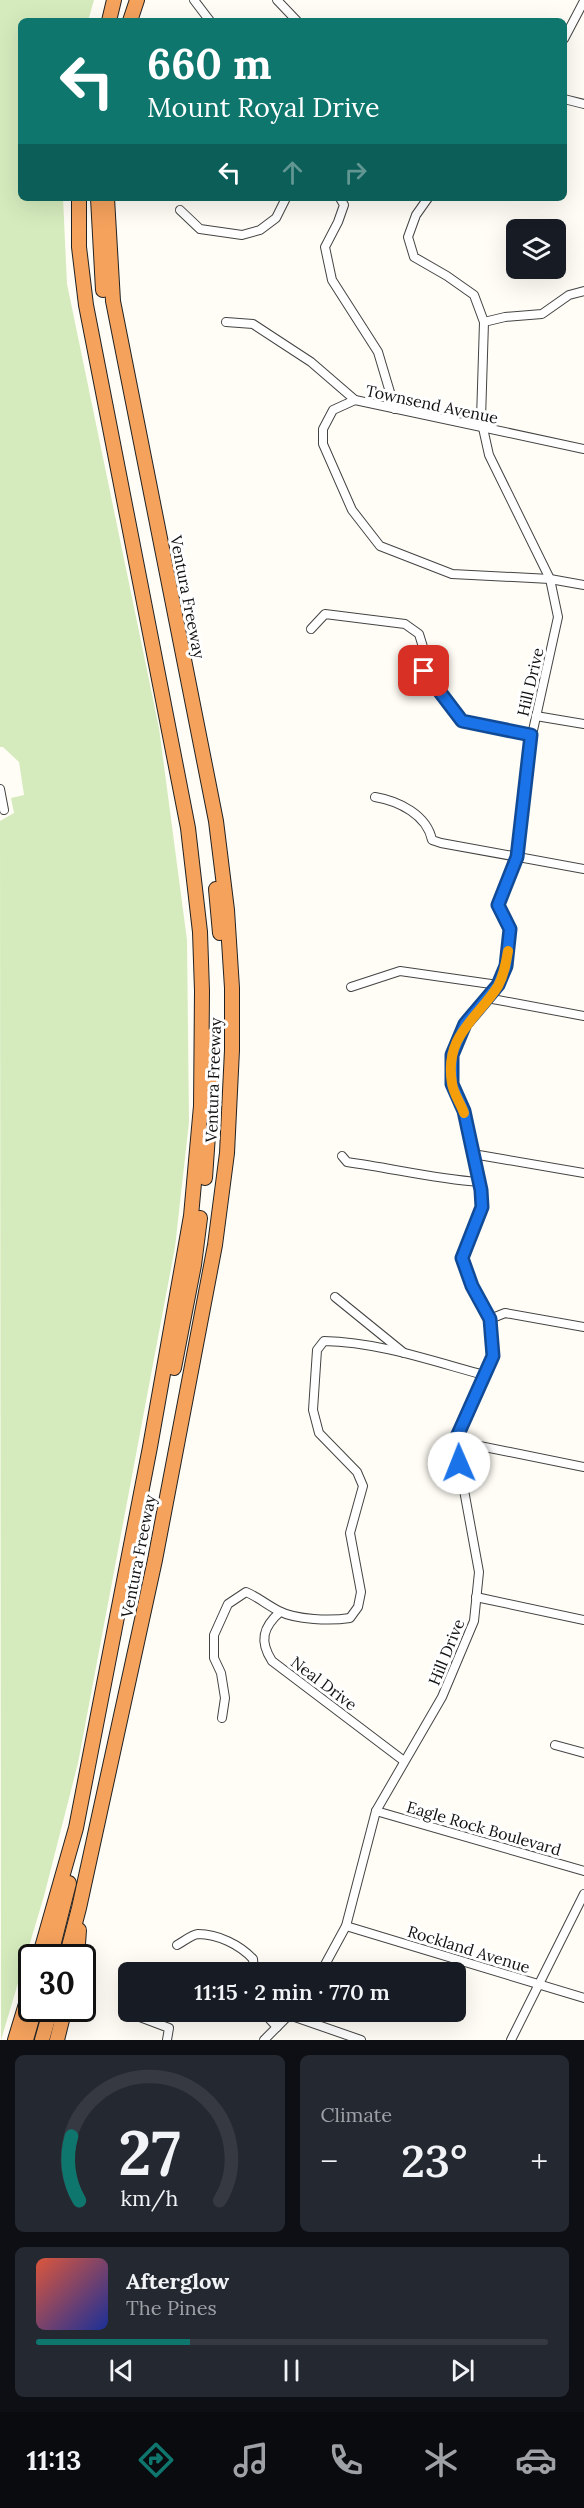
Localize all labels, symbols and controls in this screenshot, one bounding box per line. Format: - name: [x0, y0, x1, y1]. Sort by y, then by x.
- text: 660 m: [147, 37, 272, 91]
- icon: left: [48, 42, 126, 120]
- text: Mount Royal Drive: [147, 90, 380, 124]
- icon: left: [213, 156, 246, 189]
- icon: ahead: [276, 156, 309, 189]
- icon: right: [339, 156, 372, 189]
- map controls: [506, 219, 566, 279]
- button: layers: [506, 219, 566, 279]
- street label: Townsend Avenue: [364, 380, 500, 428]
- street label: Ventura Freeway: [166, 533, 210, 661]
- pin: [398, 645, 449, 696]
- street label: Hill Drive: [512, 645, 548, 718]
- icon: arrive: [407, 654, 440, 687]
- street label: Ventura Freeway: [201, 1017, 225, 1144]
- position arrow: [427, 1431, 491, 1495]
- street label: Ventura Freeway: [116, 1492, 160, 1620]
- street label: Hill Drive: [424, 1616, 468, 1688]
- street label: Neal Drive: [287, 1652, 361, 1715]
- street label: Eagle Rock Boulevard: [405, 1796, 564, 1860]
- street label: Rockland Avenue: [405, 1921, 533, 1977]
- speed limit sign: 30: [18, 1944, 96, 2022]
- text: 11:15 · 2 min · 770 m: [194, 1978, 390, 2006]
- text: Climate: [321, 2102, 392, 2127]
- text: 27: [118, 2112, 181, 2192]
- text: 23°: [401, 2132, 468, 2189]
- text: −: [321, 2140, 338, 2182]
- text: +: [530, 2140, 548, 2182]
- text: km/h: [121, 2184, 179, 2212]
- text: Afterglow: [126, 2267, 229, 2295]
- text: The Pines: [126, 2295, 217, 2320]
- icon: previous: [105, 2354, 138, 2387]
- icon: pause: [275, 2354, 308, 2387]
- icon: next: [446, 2354, 479, 2387]
- icon: directions: [135, 2439, 177, 2481]
- icon: music: [230, 2439, 272, 2481]
- icon: phone: [325, 2439, 367, 2481]
- icon: climate: [420, 2439, 462, 2481]
- icon: car: [515, 2439, 557, 2481]
- text: 11:13: [27, 2443, 81, 2477]

